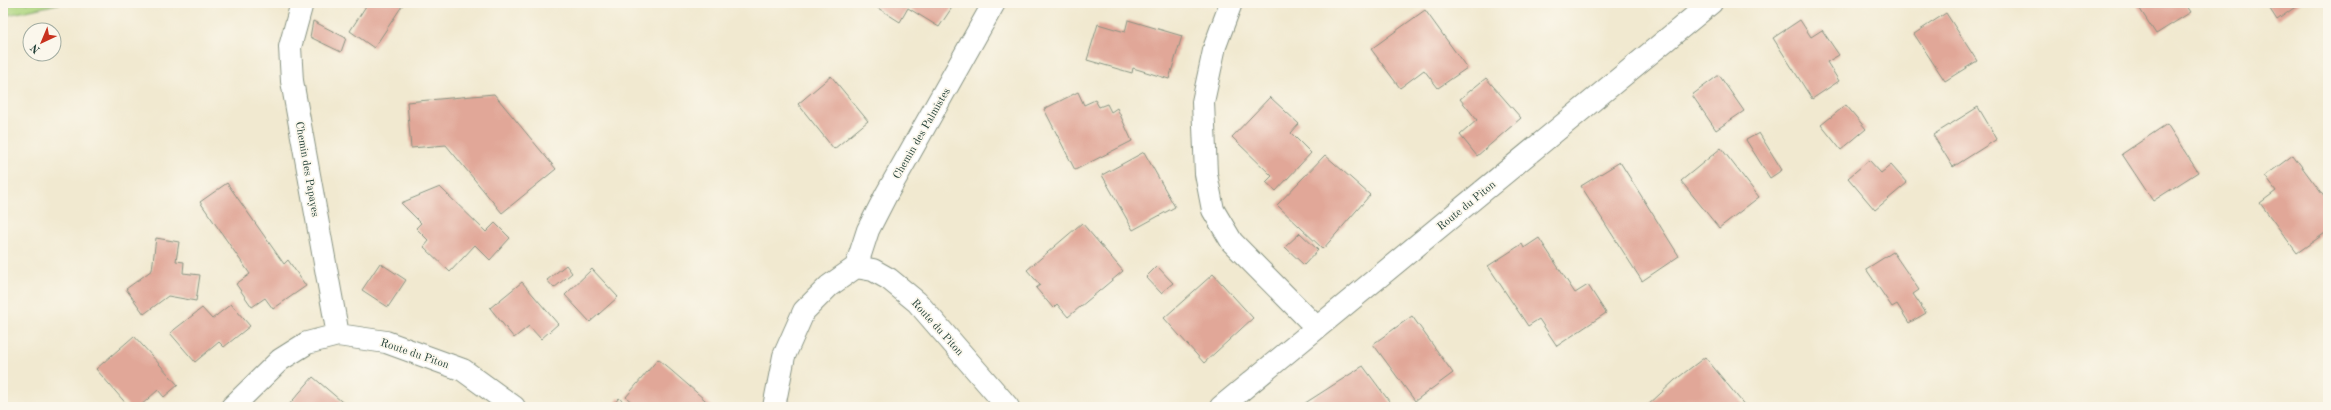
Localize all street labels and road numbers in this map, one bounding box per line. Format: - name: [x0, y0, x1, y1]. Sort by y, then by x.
- street label: Chemin des Palmistes: [892, 86, 953, 181]
- street label: Chemin des Papayes: [293, 121, 320, 218]
- street label: Route du Piton: [1436, 179, 1498, 233]
- street label: Route du Piton: [909, 298, 965, 358]
- street label: Route du Piton: [379, 338, 450, 371]

